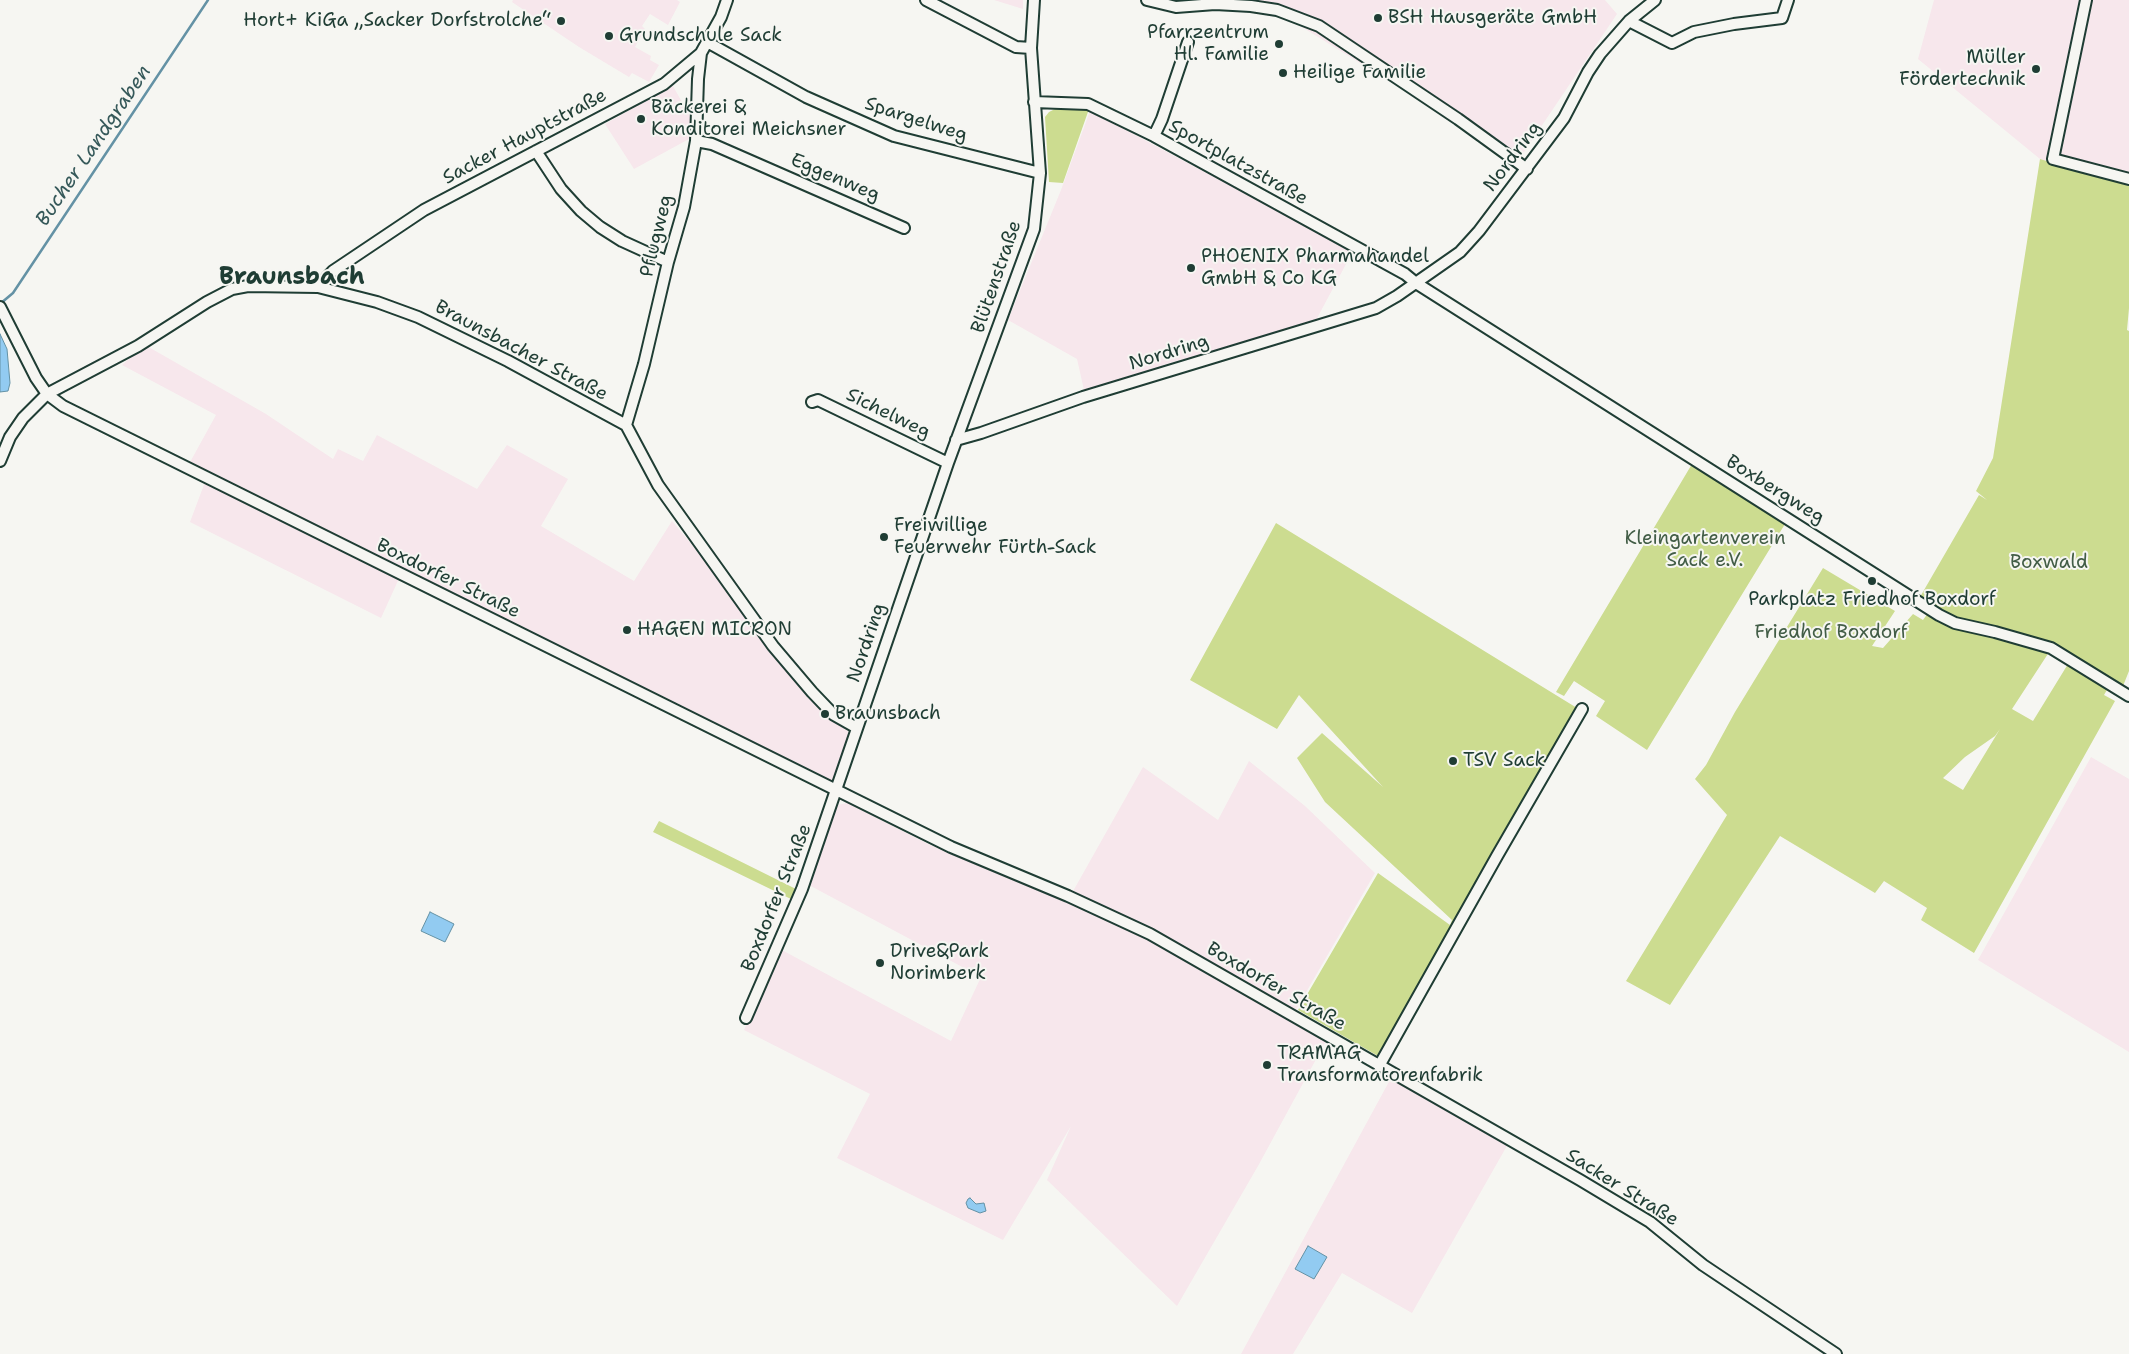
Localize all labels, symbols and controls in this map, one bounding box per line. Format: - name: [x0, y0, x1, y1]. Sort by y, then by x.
- place label: BSH Hausgeräte GmbH: [1388, 7, 1597, 29]
- place label: Hort+ KiGa „Sacker Dorfstrolche“: [243, 10, 551, 32]
- marker: BSH Hausgeräte GmbH: [1372, 12, 1384, 24]
- marker: Hort+ KiGa „Sacker Dorfstrolche“: [555, 15, 567, 27]
- place label: Pfarrzentrum Hl. Familie: [1147, 22, 1269, 66]
- place label: Grundschule Sack: [619, 25, 782, 47]
- marker: Grundschule Sack: [603, 30, 615, 42]
- marker: Pfarrzentrum Hl. Familie: [1273, 38, 1285, 50]
- place label: Müller Fördertechnik: [1899, 47, 2026, 91]
- water label: Bucher Landgraben: [31, 61, 157, 231]
- place label: Heilige Familie: [1293, 62, 1426, 84]
- marker: Müller Fördertechnik: [2030, 63, 2042, 75]
- marker: Heilige Familie: [1277, 67, 1289, 79]
- street label: Sacker Hauptstraße: [439, 84, 611, 190]
- street label: Spargelweg: [862, 93, 970, 147]
- place label: Bäckerei & Konditorei Meichsner: [651, 97, 846, 141]
- marker: Bäckerei & Konditorei Meichsner: [635, 113, 647, 125]
- street label: Sportplatzstraße: [1164, 115, 1312, 211]
- street label: Nordring: [1479, 117, 1547, 197]
- street label: Eggenweg: [787, 149, 883, 207]
- street label: Pflugweg: [636, 192, 678, 280]
- street label: Blütenstraße: [967, 218, 1027, 336]
- place label: PHOENIX Pharmahandel GmbH & Co KG: [1201, 246, 1429, 290]
- marker: PHOENIX Pharmahandel GmbH & Co KG: [1185, 262, 1197, 274]
- district label: Braunsbach: [219, 264, 365, 292]
- street label: Braunsbacher Straße: [431, 296, 611, 406]
- street label: Nordring: [1126, 330, 1212, 376]
- street label: Sichelweg: [842, 384, 934, 444]
- street label: Boxbergweg: [1721, 451, 1829, 529]
- place label: Freiwillige Feuerwehr Fürth-Sack: [894, 515, 1097, 559]
- park label: Kleingartenverein Sack e.V.: [1624, 528, 1786, 572]
- marker: Freiwillige Feuerwehr Fürth-Sack: [878, 531, 890, 543]
- street label: Boxdorfer Straße: [372, 534, 524, 624]
- park label: Boxwald: [2010, 552, 2088, 574]
- marker: Parkplatz Friedhof Boxdorf: [1866, 575, 1878, 587]
- place label: Parkplatz Friedhof Boxdorf: [1748, 589, 1996, 611]
- street label: Nordring: [843, 600, 891, 686]
- place label: HAGEN MICRON: [637, 619, 792, 641]
- park label: Friedhof Boxdorf: [1754, 622, 1908, 644]
- marker: HAGEN MICRON: [621, 624, 633, 636]
- place label: Braunsbach: [835, 703, 941, 725]
- marker: Braunsbach: [819, 708, 831, 720]
- place label: TSV Sack: [1463, 750, 1545, 772]
- marker: TSV Sack: [1447, 755, 1459, 767]
- street label: Boxdorfer Straße: [737, 821, 817, 975]
- street label: Boxdorfer Straße: [1202, 938, 1350, 1036]
- place label: Drive&Park Norimberk: [890, 941, 989, 985]
- marker: Drive&Park Norimberk: [874, 957, 886, 969]
- place label: TRAMAG Transformatorenfabrik: [1277, 1043, 1483, 1087]
- marker: TRAMAG Transformatorenfabrik: [1261, 1059, 1273, 1071]
- street label: Sacker Straße: [1561, 1144, 1683, 1232]

